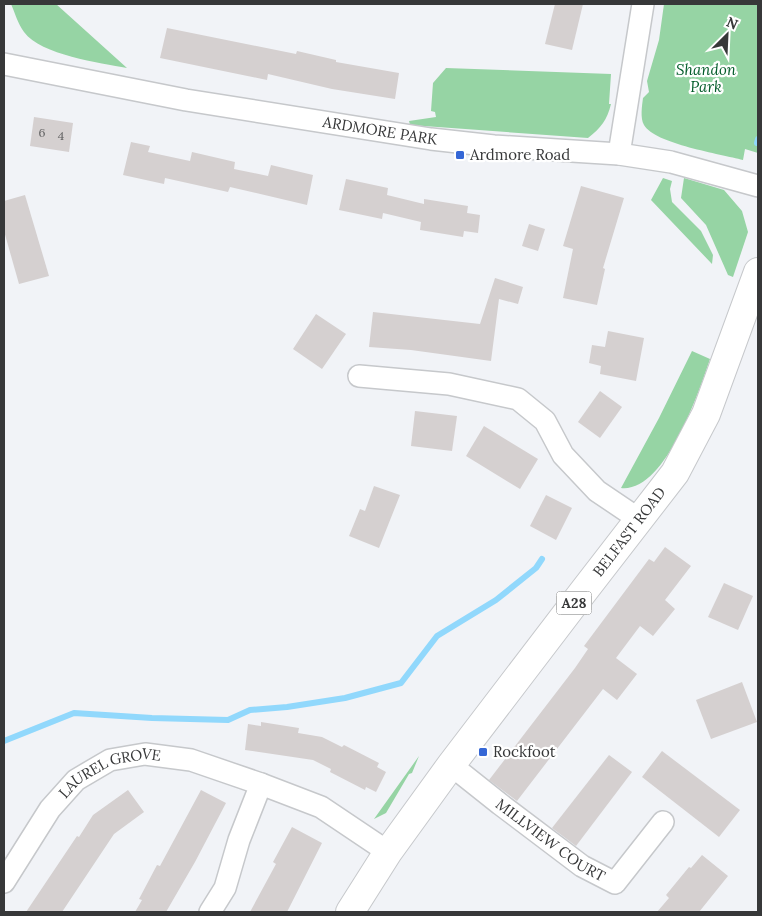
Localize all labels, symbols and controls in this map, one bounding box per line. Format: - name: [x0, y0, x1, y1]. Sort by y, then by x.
- north arrow: [702, 10, 752, 60]
- text: N: [724, 13, 741, 34]
- park label: Shandon Park: [676, 60, 737, 96]
- street label: ARDMORE PARK: [320, 112, 439, 149]
- house number: 6: [39, 125, 46, 140]
- house number: 4: [58, 128, 65, 143]
- place label: Ardmore Road: [469, 145, 570, 164]
- marker: Ardmore Road: [454, 149, 466, 161]
- street label: BELFAST ROAD: [588, 483, 670, 580]
- road number: A28: [556, 592, 592, 614]
- place label: Rockfoot: [493, 742, 556, 761]
- street label: LAUREL GROVE: [54, 744, 162, 802]
- marker: Rockfoot: [477, 746, 489, 758]
- street label: MILLVIEW COURT: [492, 794, 609, 886]

